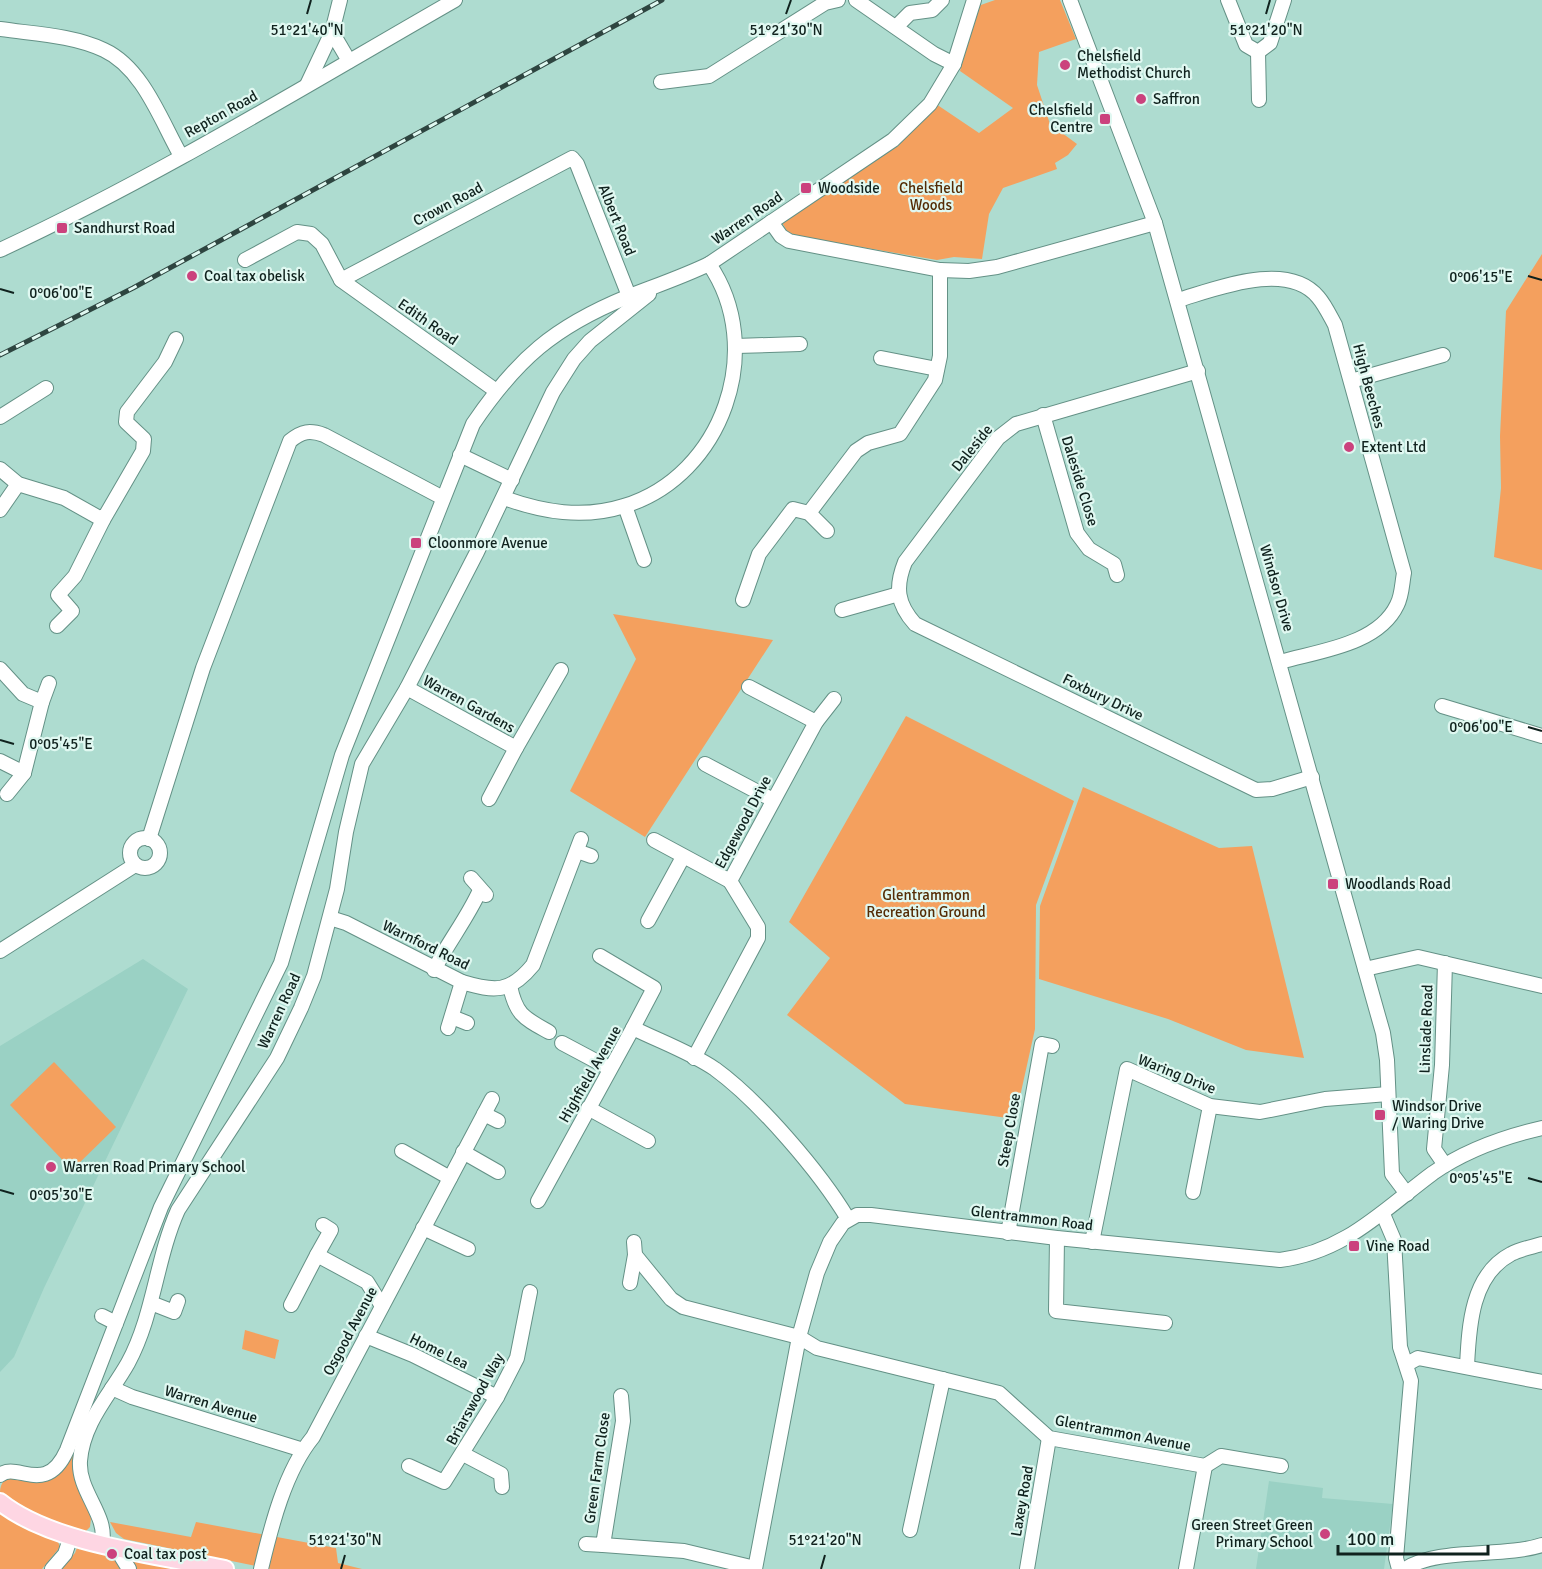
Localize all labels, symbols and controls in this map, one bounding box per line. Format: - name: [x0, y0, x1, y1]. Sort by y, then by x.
- text: 51°21'40"N: [270, 21, 344, 39]
- text: 51°21'30"N: [749, 21, 823, 39]
- text: 51°21'20"N: [1229, 21, 1303, 39]
- place label: Chelsfield Methodist Church: [1077, 47, 1191, 82]
- marker: Chelsfield Methodist Church: [1058, 58, 1072, 72]
- street label: Repton Road: [181, 87, 261, 141]
- place label: Saffron: [1153, 90, 1200, 108]
- marker: Saffron: [1134, 92, 1148, 106]
- place label: Chelsfield Centre: [1029, 101, 1093, 136]
- marker: Chelsfield Centre: [1098, 112, 1112, 126]
- street label: Crown Road: [410, 178, 486, 230]
- place label: Woodside: [818, 179, 880, 197]
- park label: Chelsfield Woods: [899, 179, 963, 214]
- marker: Woodside: [799, 181, 813, 195]
- street label: Albert Road: [595, 182, 639, 258]
- street label: Warren Road: [708, 188, 786, 248]
- place label: Sandhurst Road: [74, 219, 175, 237]
- marker: Sandhurst Road: [55, 221, 69, 235]
- place label: Coal tax obelisk: [204, 267, 305, 285]
- text: 0°06'15"E: [1449, 268, 1513, 286]
- marker: Coal tax obelisk: [185, 269, 199, 283]
- text: 0°06'00"E: [29, 284, 93, 302]
- street label: Edith Road: [395, 295, 461, 349]
- street label: High Beeches: [1349, 342, 1389, 431]
- street label: Daleside: [948, 421, 996, 475]
- street label: Daleside Close: [1058, 434, 1102, 528]
- place label: Extent Ltd: [1361, 438, 1426, 456]
- marker: Extent Ltd: [1342, 440, 1356, 454]
- place label: Cloonmore Avenue: [428, 534, 548, 552]
- marker: Cloonmore Avenue: [409, 536, 423, 550]
- street label: Windsor Drive: [1256, 542, 1298, 634]
- street label: Foxbury Drive: [1060, 670, 1146, 724]
- street label: Warren Gardens: [420, 671, 519, 737]
- text: 0°06'00"E: [1449, 718, 1513, 736]
- text: 0°05'45"E: [29, 735, 93, 753]
- street label: Edgewood Drive: [711, 772, 775, 872]
- place label: Woodlands Road: [1345, 875, 1451, 893]
- marker: Woodlands Road: [1326, 877, 1340, 891]
- park label: Glentrammon Recreation Ground: [866, 886, 986, 921]
- street label: Warnford Road: [379, 916, 473, 974]
- street label: Warren Road: [254, 970, 304, 1052]
- street label: Linslade Road: [1415, 984, 1437, 1074]
- street label: Highfield Avenue: [555, 1022, 625, 1126]
- street label: Waring Drive: [1135, 1050, 1219, 1098]
- street label: Steep Close: [994, 1092, 1024, 1168]
- place label: Windsor Drive / Waring Drive: [1392, 1097, 1484, 1132]
- marker: Windsor Drive / Waring Drive: [1373, 1108, 1387, 1122]
- place label: Warren Road Primary School: [63, 1158, 245, 1176]
- marker: Warren Road Primary School: [44, 1160, 58, 1174]
- text: 0°05'45"E: [1449, 1169, 1513, 1187]
- text: 0°05'30"E: [29, 1186, 93, 1204]
- street label: Glentrammon Road: [970, 1202, 1094, 1234]
- place label: Vine Road: [1366, 1237, 1430, 1255]
- marker: Vine Road: [1347, 1239, 1361, 1253]
- street label: Osgood Avenue: [319, 1283, 381, 1379]
- street label: Home Lea: [407, 1329, 471, 1373]
- street label: Briarswood Way: [442, 1350, 508, 1448]
- street label: Warren Avenue: [162, 1381, 260, 1427]
- street label: Green Farm Close: [580, 1411, 614, 1525]
- street label: Glentrammon Avenue: [1054, 1411, 1192, 1455]
- street label: Laxey Road: [1007, 1464, 1037, 1538]
- place label: Green Street Green Primary School: [1191, 1516, 1313, 1551]
- scale bar: [1338, 1518, 1488, 1556]
- marker: Green Street Green Primary School: [1318, 1527, 1332, 1541]
- text: 100 m: [1347, 1528, 1394, 1550]
- text: 51°21'30"N: [308, 1531, 382, 1549]
- text: 51°21'20"N: [788, 1531, 862, 1549]
- place label: Coal tax post: [124, 1545, 207, 1563]
- marker: Coal tax post: [105, 1547, 119, 1561]

